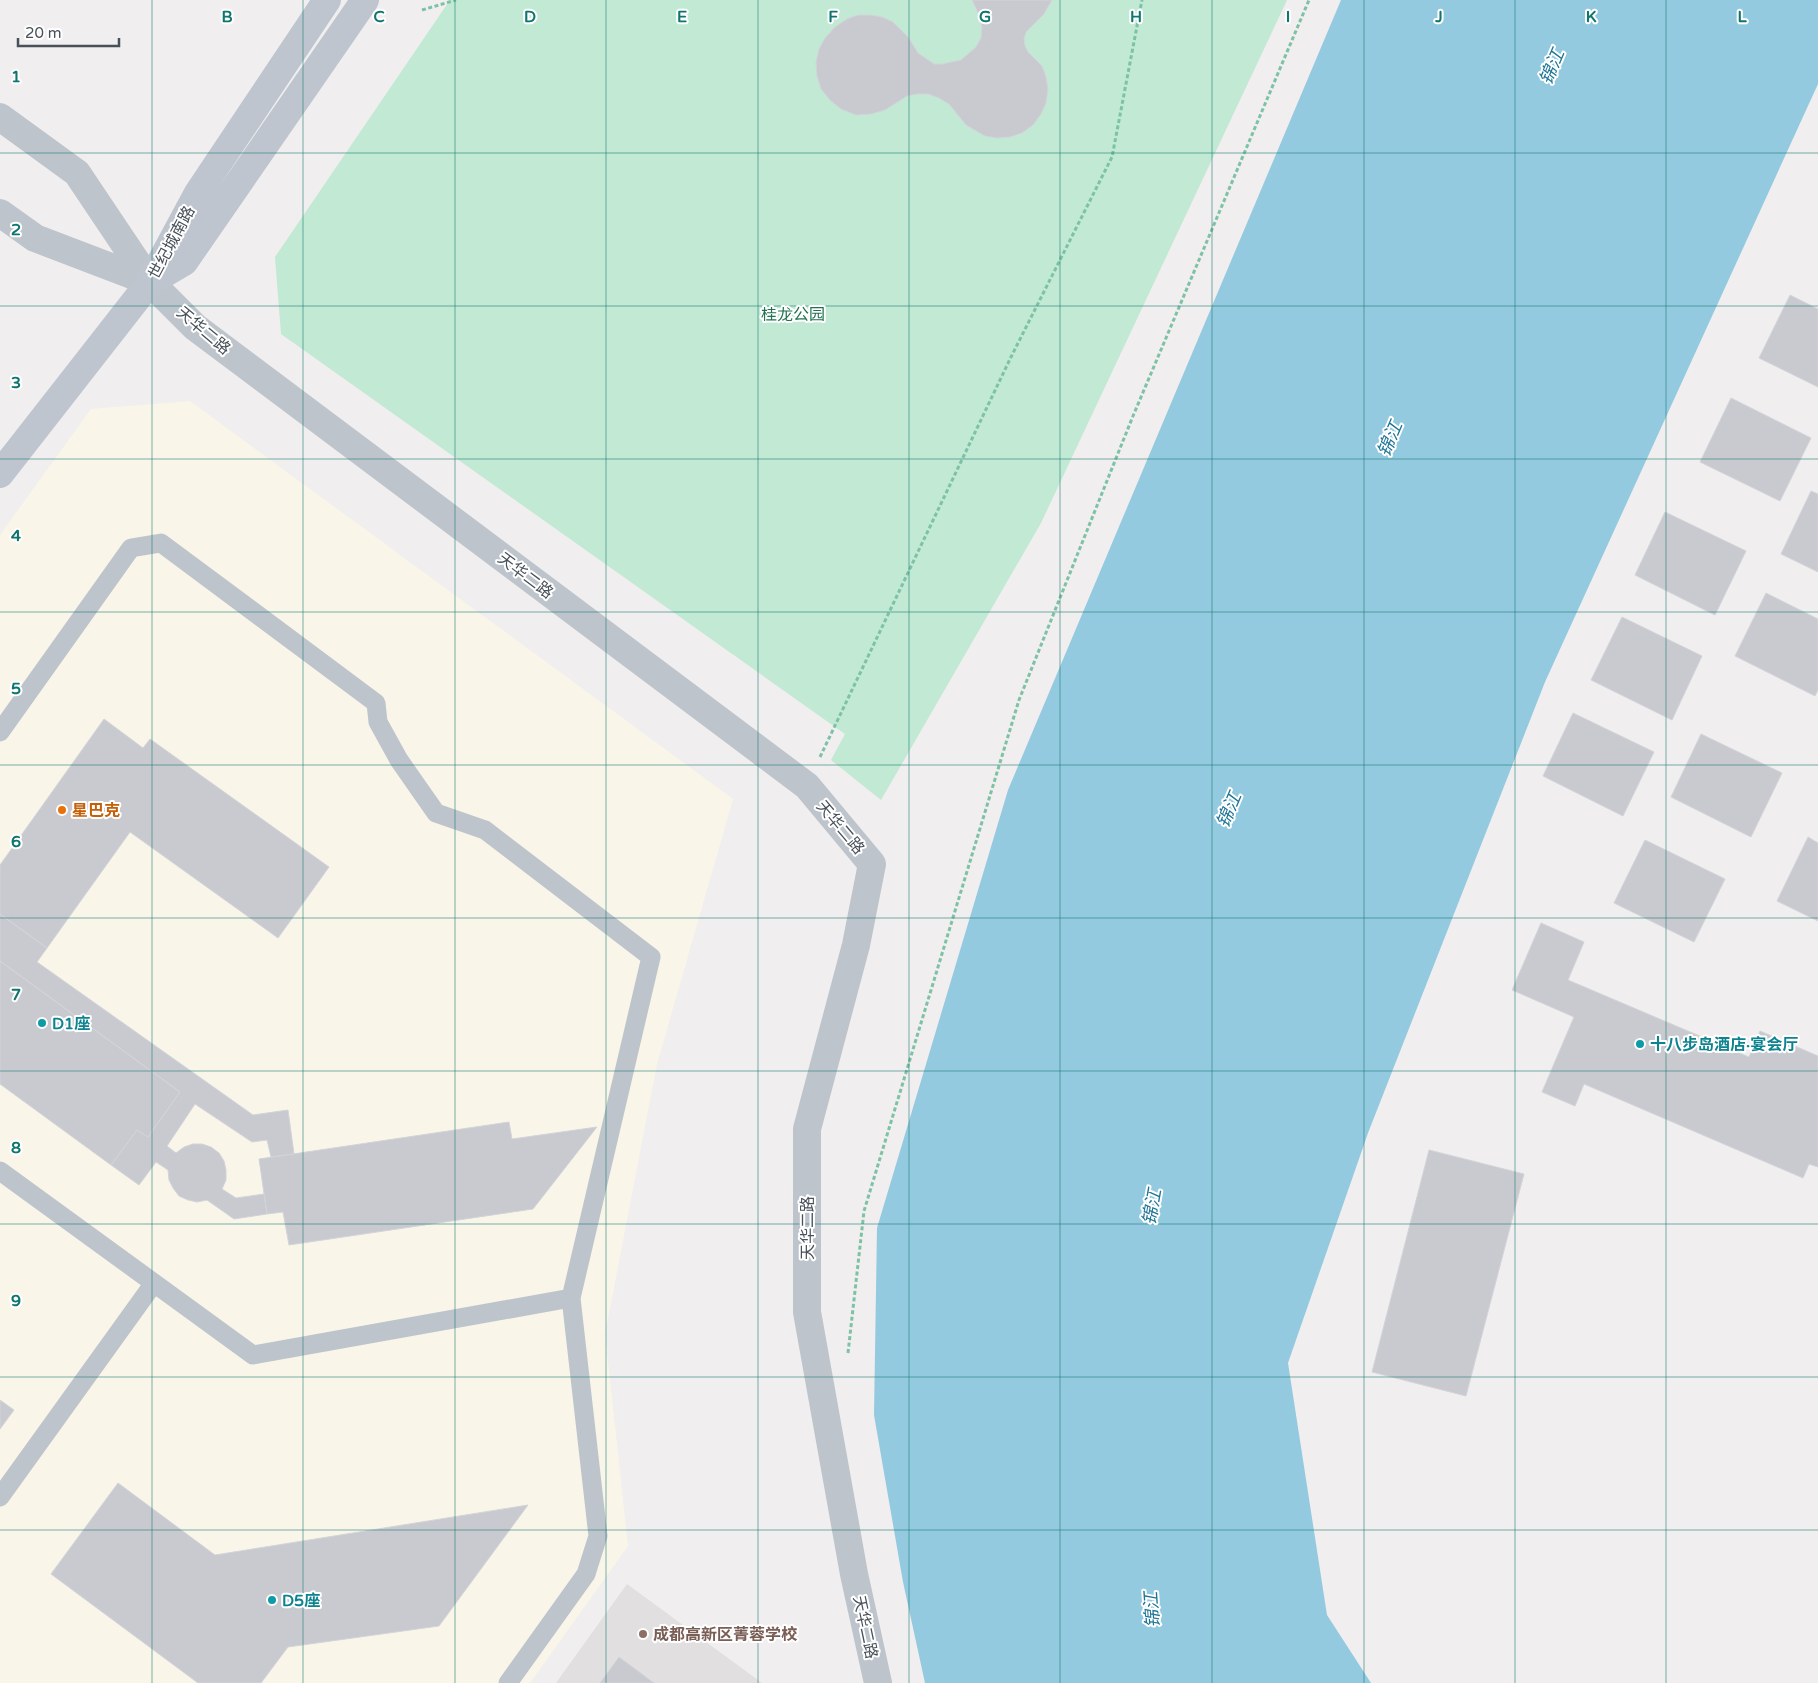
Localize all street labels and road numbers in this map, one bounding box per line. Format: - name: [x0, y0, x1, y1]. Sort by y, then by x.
- street label: 世纪城南路: [144, 202, 199, 282]
- street label: 天华二路: [172, 303, 234, 359]
- street label: 天华二路: [494, 549, 557, 603]
- street label: 天华二路: [812, 797, 868, 859]
- street label: 天华二路: [798, 1196, 818, 1260]
- street label: 天华二路: [849, 1594, 881, 1661]

